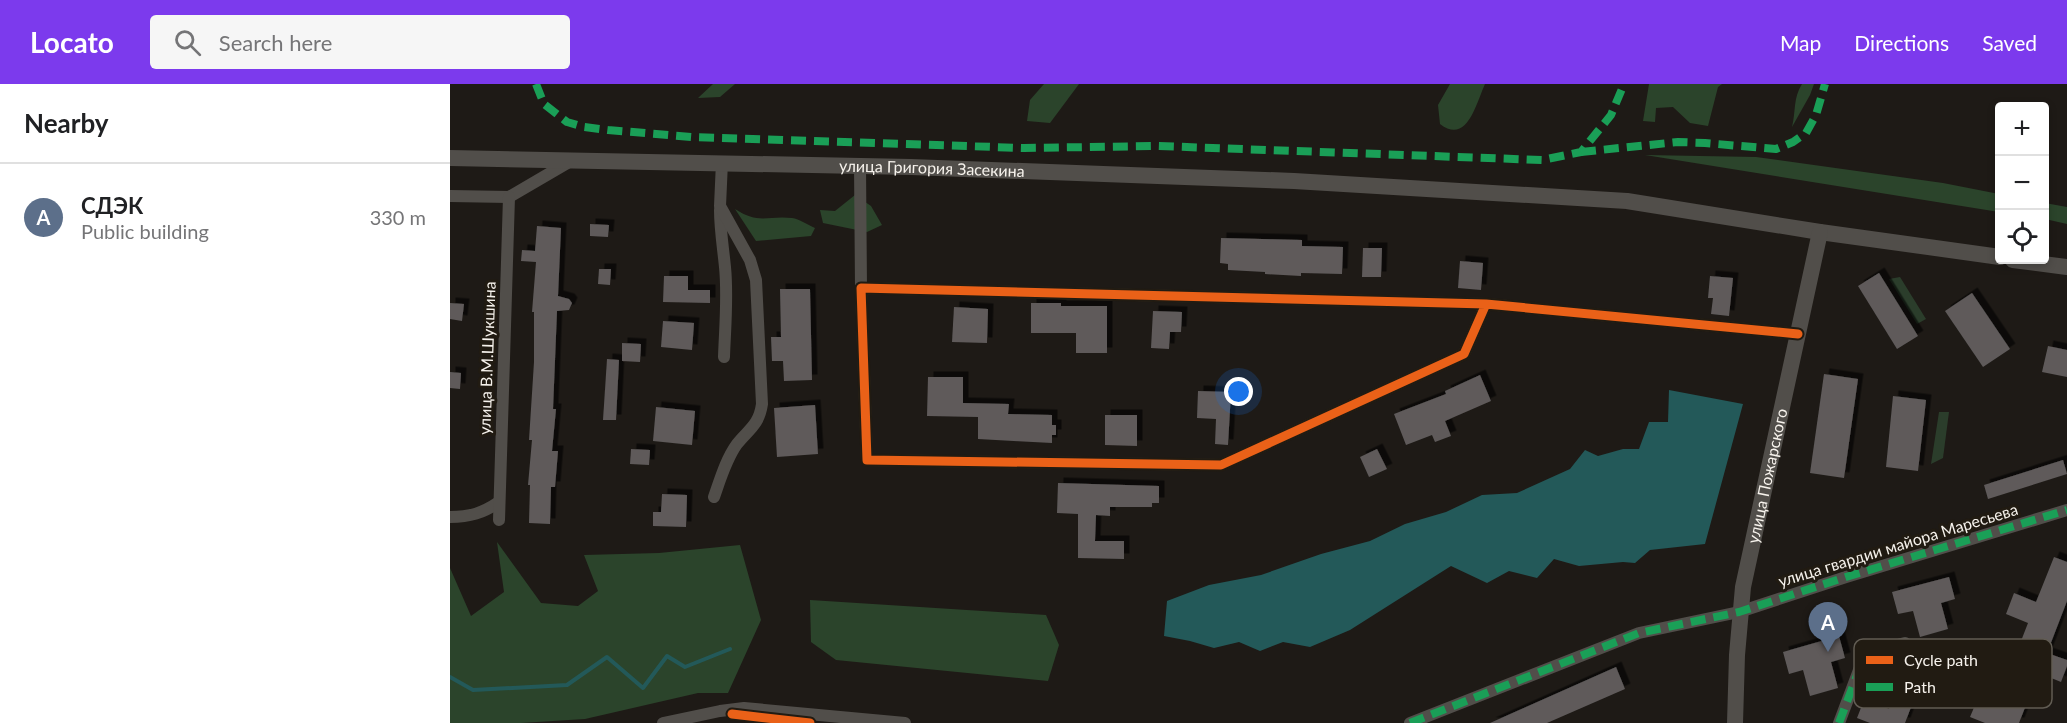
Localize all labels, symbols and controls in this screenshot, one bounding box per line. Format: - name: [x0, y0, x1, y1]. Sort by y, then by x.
- search box: [150, 15, 570, 69]
- text: Locato: [30, 25, 114, 59]
- icon: search: [171, 26, 204, 59]
- text: Search here: [219, 29, 332, 56]
- text: Map: [1780, 30, 1821, 55]
- text: Directions: [1854, 30, 1949, 55]
- text: Saved: [1982, 30, 2037, 55]
- map controls: [1995, 102, 2049, 264]
- button: +: [1995, 102, 2049, 156]
- text: Nearby: [24, 107, 109, 139]
- street label: улица Григория Засекина: [839, 156, 1025, 180]
- button: −: [1995, 156, 2049, 210]
- text: СДЭК: [81, 192, 143, 219]
- text: A: [37, 205, 50, 229]
- text: 330 m: [370, 205, 426, 229]
- button: locate: [1995, 210, 2049, 264]
- text: Public building: [81, 219, 209, 243]
- street label: улица В.М.Шукшина: [474, 281, 499, 435]
- your location: [1224, 377, 1253, 406]
- street label: улица Пожарского: [1743, 406, 1790, 545]
- street label: улица гвардии майора Маресьева: [1776, 499, 2020, 590]
- pin: A: [1808, 602, 1848, 652]
- legend: [1854, 639, 2052, 708]
- text: Cycle path: [1904, 650, 1978, 669]
- text: Path: [1904, 677, 1936, 696]

